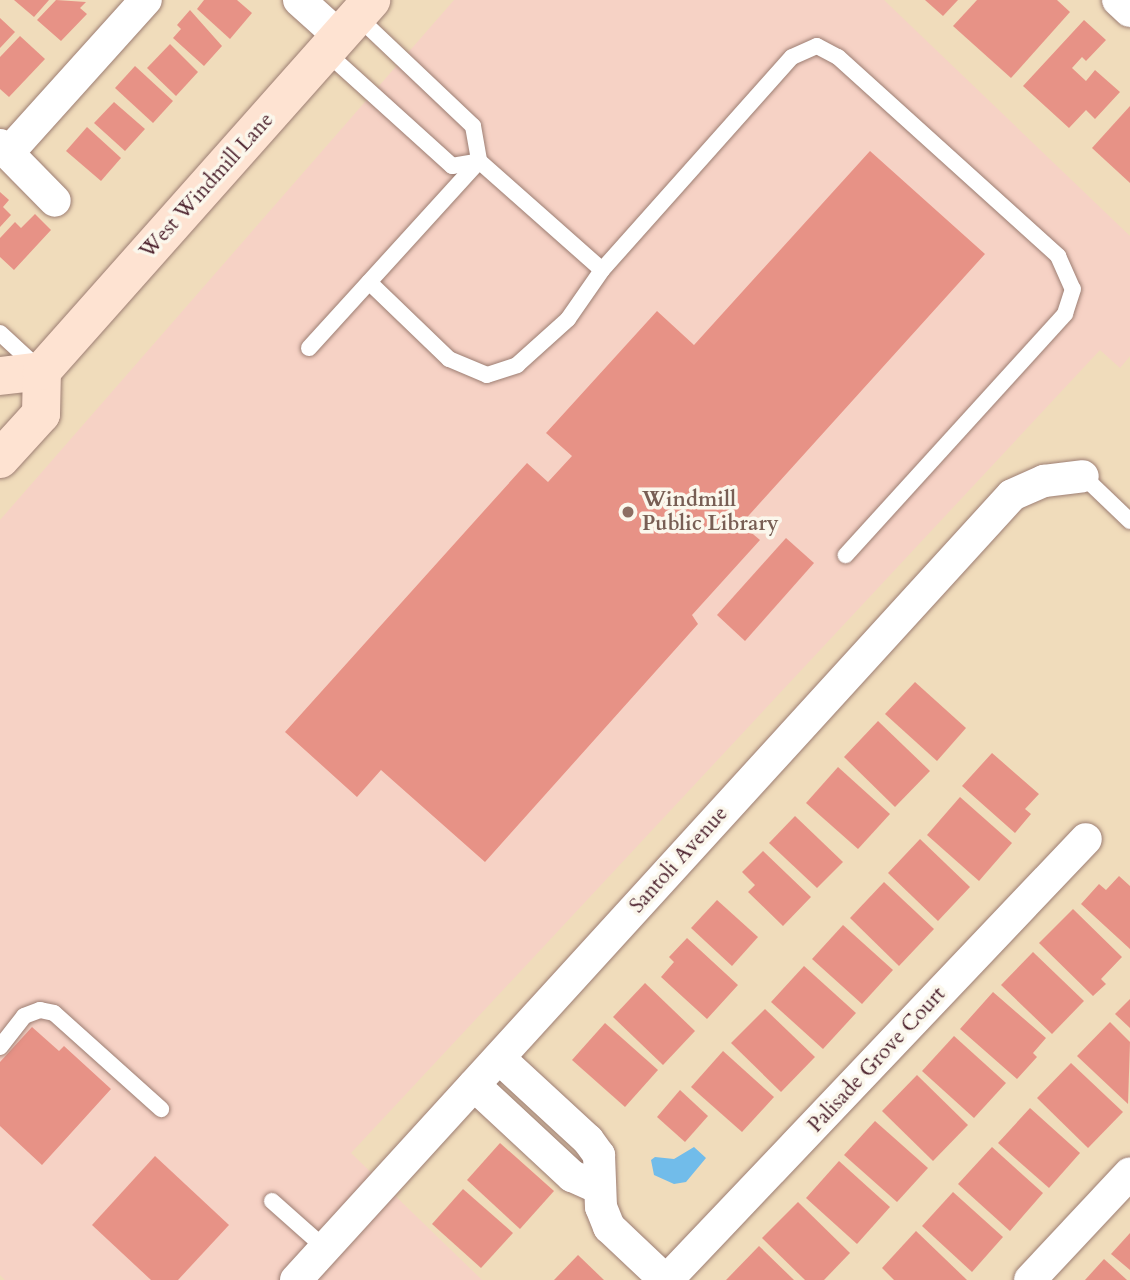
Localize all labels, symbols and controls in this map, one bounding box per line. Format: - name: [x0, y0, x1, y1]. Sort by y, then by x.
- street label: West Windmill Lane: [135, 108, 279, 264]
- place label: Windmill Public Library: [642, 487, 779, 537]
- marker: Windmill Public Library: [620, 504, 636, 520]
- street label: Santoli Avenue: [625, 802, 733, 918]
- street label: Palisade Grove Court: [803, 982, 951, 1138]

